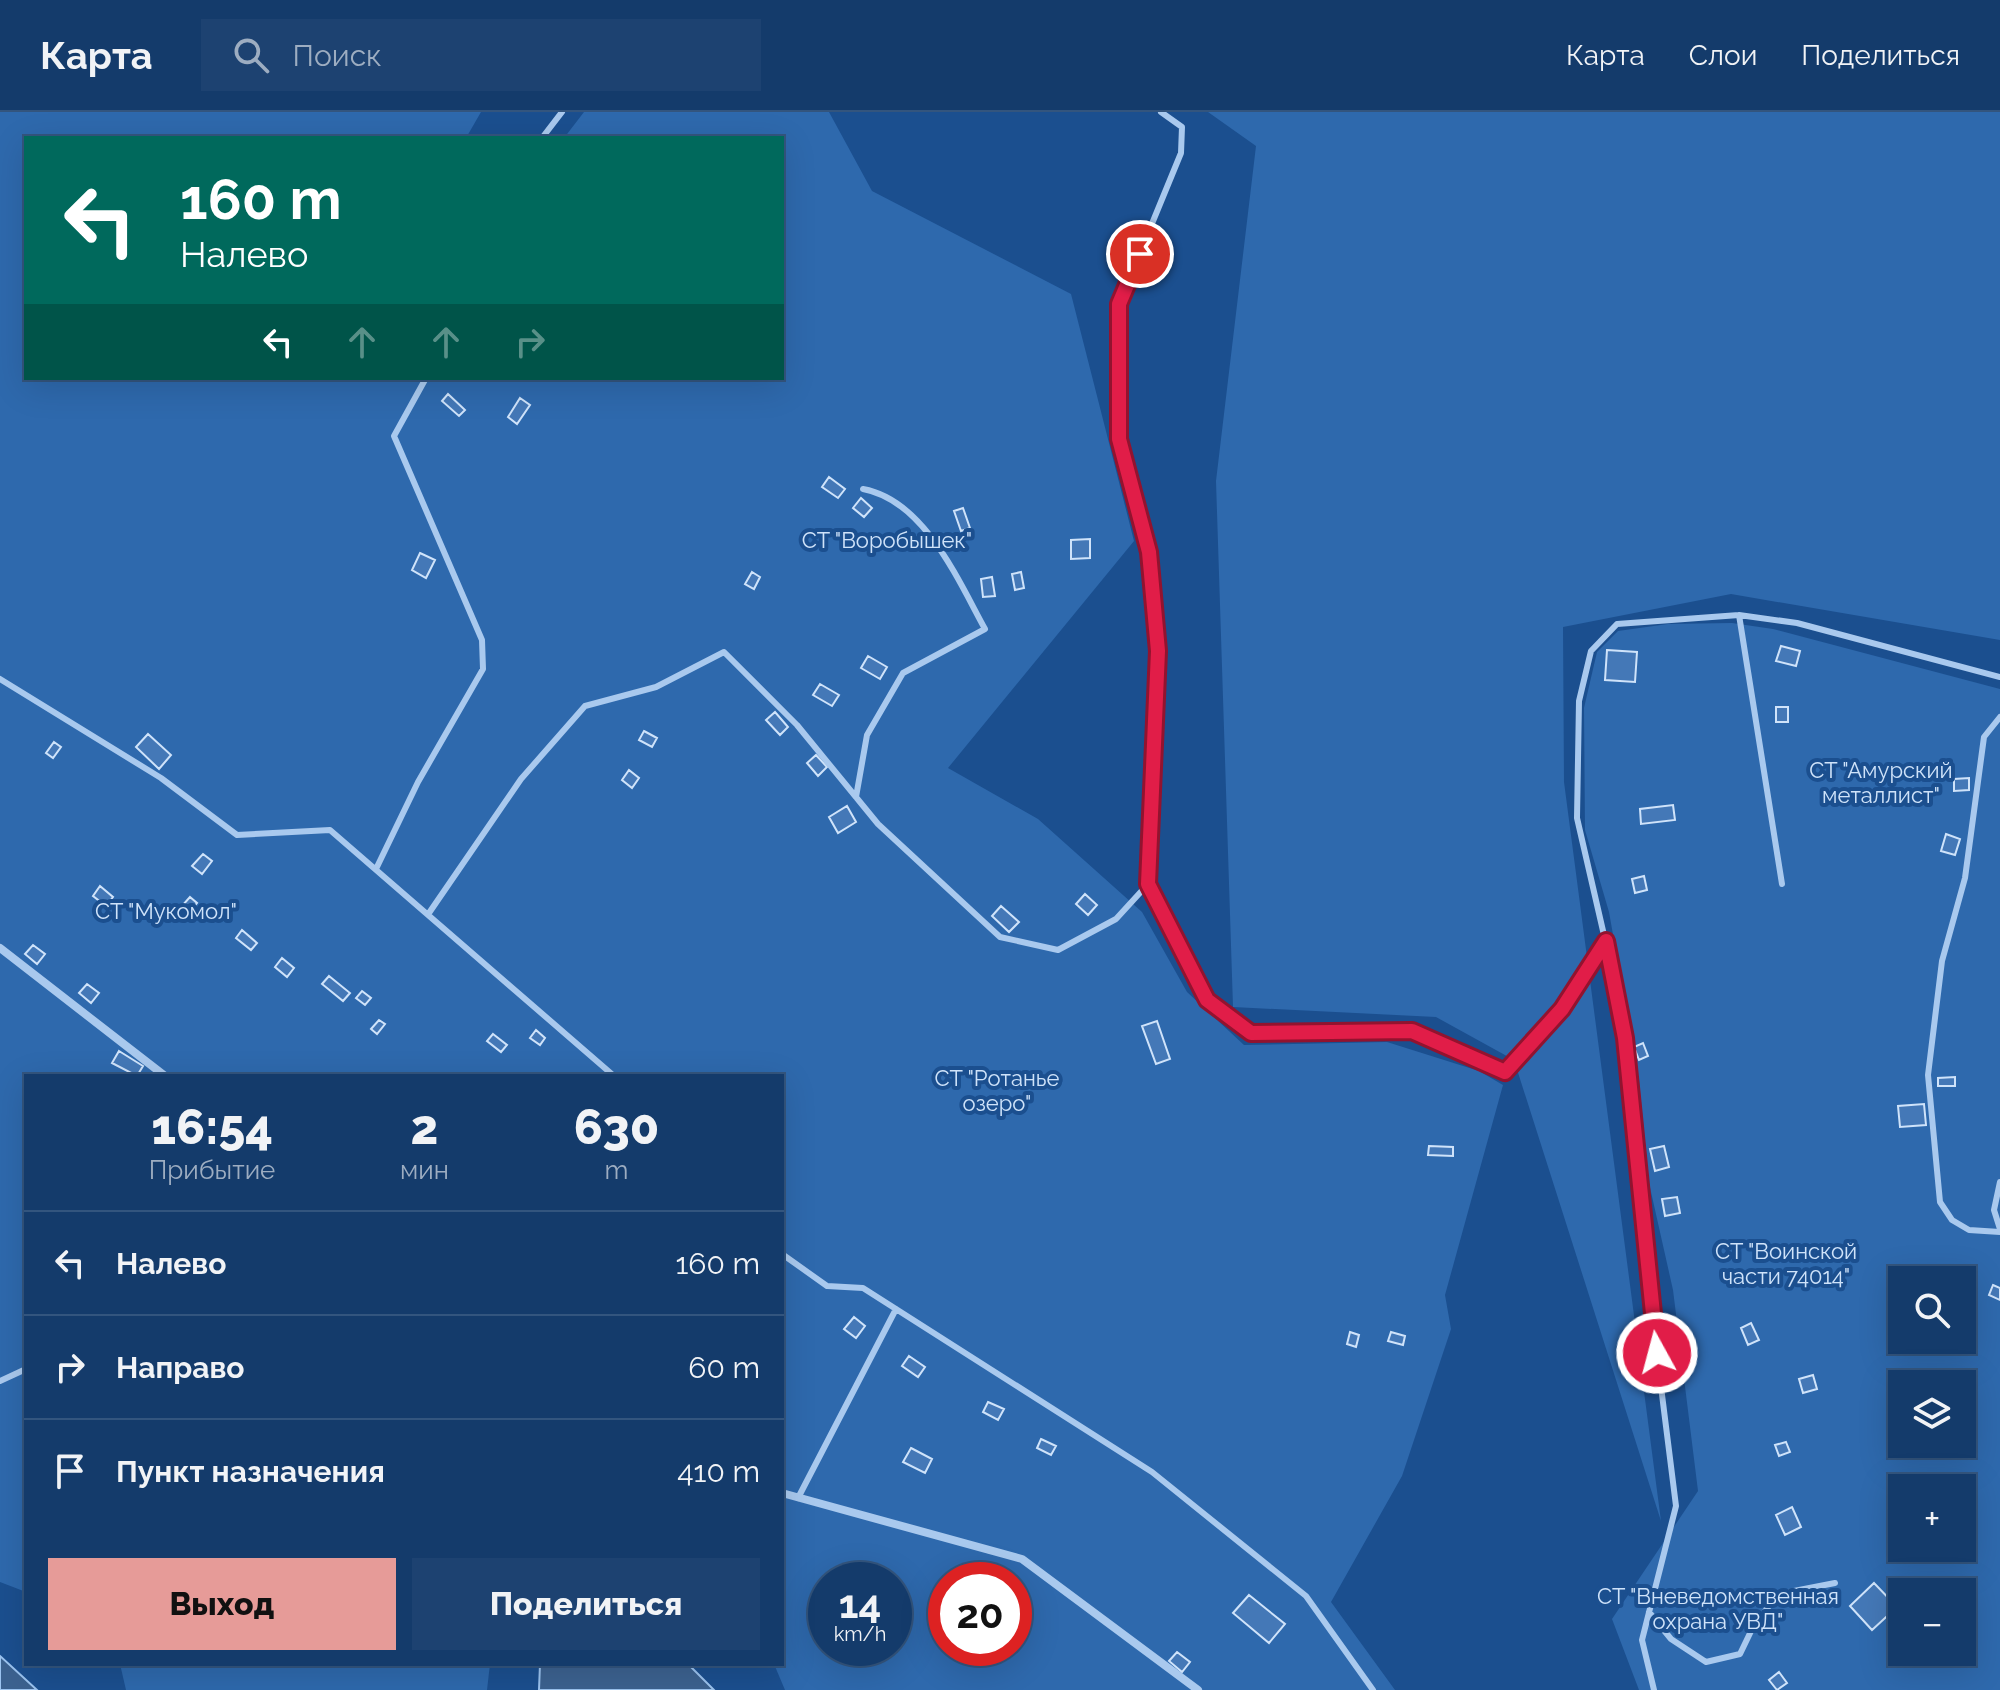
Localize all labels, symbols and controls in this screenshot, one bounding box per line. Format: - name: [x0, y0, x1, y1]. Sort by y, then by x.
- search box: [201, 19, 761, 91]
- text: Карта: [40, 33, 153, 78]
- icon: search: [229, 33, 273, 77]
- text: Поиск: [293, 38, 382, 73]
- text: Карта: [1566, 39, 1645, 72]
- text: Слои: [1689, 39, 1757, 72]
- text: Поделиться: [1801, 39, 1960, 72]
- text: 160 m: [180, 166, 342, 232]
- icon: left: [48, 168, 152, 272]
- pin: [1106, 220, 1174, 288]
- icon: arrive: [1118, 232, 1162, 276]
- text: Налево: [180, 233, 308, 275]
- icon: left: [256, 320, 300, 364]
- icon: ahead: [340, 320, 384, 364]
- icon: ahead: [424, 320, 468, 364]
- icon: right: [508, 320, 552, 364]
- park label: СТ "Воробышек": [802, 527, 972, 553]
- park label: СТ "Амурский металлист": [1809, 757, 1953, 808]
- park label: СТ "Мукомол": [95, 898, 237, 924]
- park label: СТ "Ротанье озеро": [934, 1065, 1060, 1116]
- text: 16:54: [151, 1099, 273, 1155]
- text: 2: [411, 1099, 438, 1155]
- text: 630: [574, 1099, 659, 1155]
- text: Прибытие: [149, 1155, 275, 1185]
- text: мин: [400, 1155, 449, 1185]
- text: m: [605, 1155, 628, 1185]
- park label: СТ "Воинской части 74014": [1715, 1238, 1857, 1289]
- icon: left: [48, 1241, 92, 1285]
- text: Налево: [116, 1246, 226, 1281]
- text: 160 m: [675, 1246, 760, 1281]
- map controls: [1888, 1266, 1976, 1666]
- button: search: [1888, 1266, 1976, 1354]
- position arrow: [1615, 1311, 1699, 1395]
- icon: right: [48, 1345, 92, 1389]
- text: Направо: [116, 1350, 245, 1385]
- text: 60 m: [688, 1350, 760, 1385]
- button: layers: [1888, 1370, 1976, 1458]
- icon: arrive: [48, 1449, 92, 1493]
- text: Пункт назначения: [116, 1454, 385, 1489]
- text: 410 m: [677, 1454, 760, 1489]
- button: +: [1888, 1474, 1976, 1562]
- button: Выход: [48, 1558, 396, 1650]
- button: Поделиться: [412, 1558, 760, 1650]
- speed limit sign: 20: [928, 1562, 1032, 1666]
- button: −: [1888, 1578, 1976, 1666]
- text: 14: [839, 1580, 881, 1627]
- park label: СТ "Вневедомственная охрана УВД": [1597, 1583, 1839, 1634]
- text: km/h: [834, 1622, 886, 1646]

